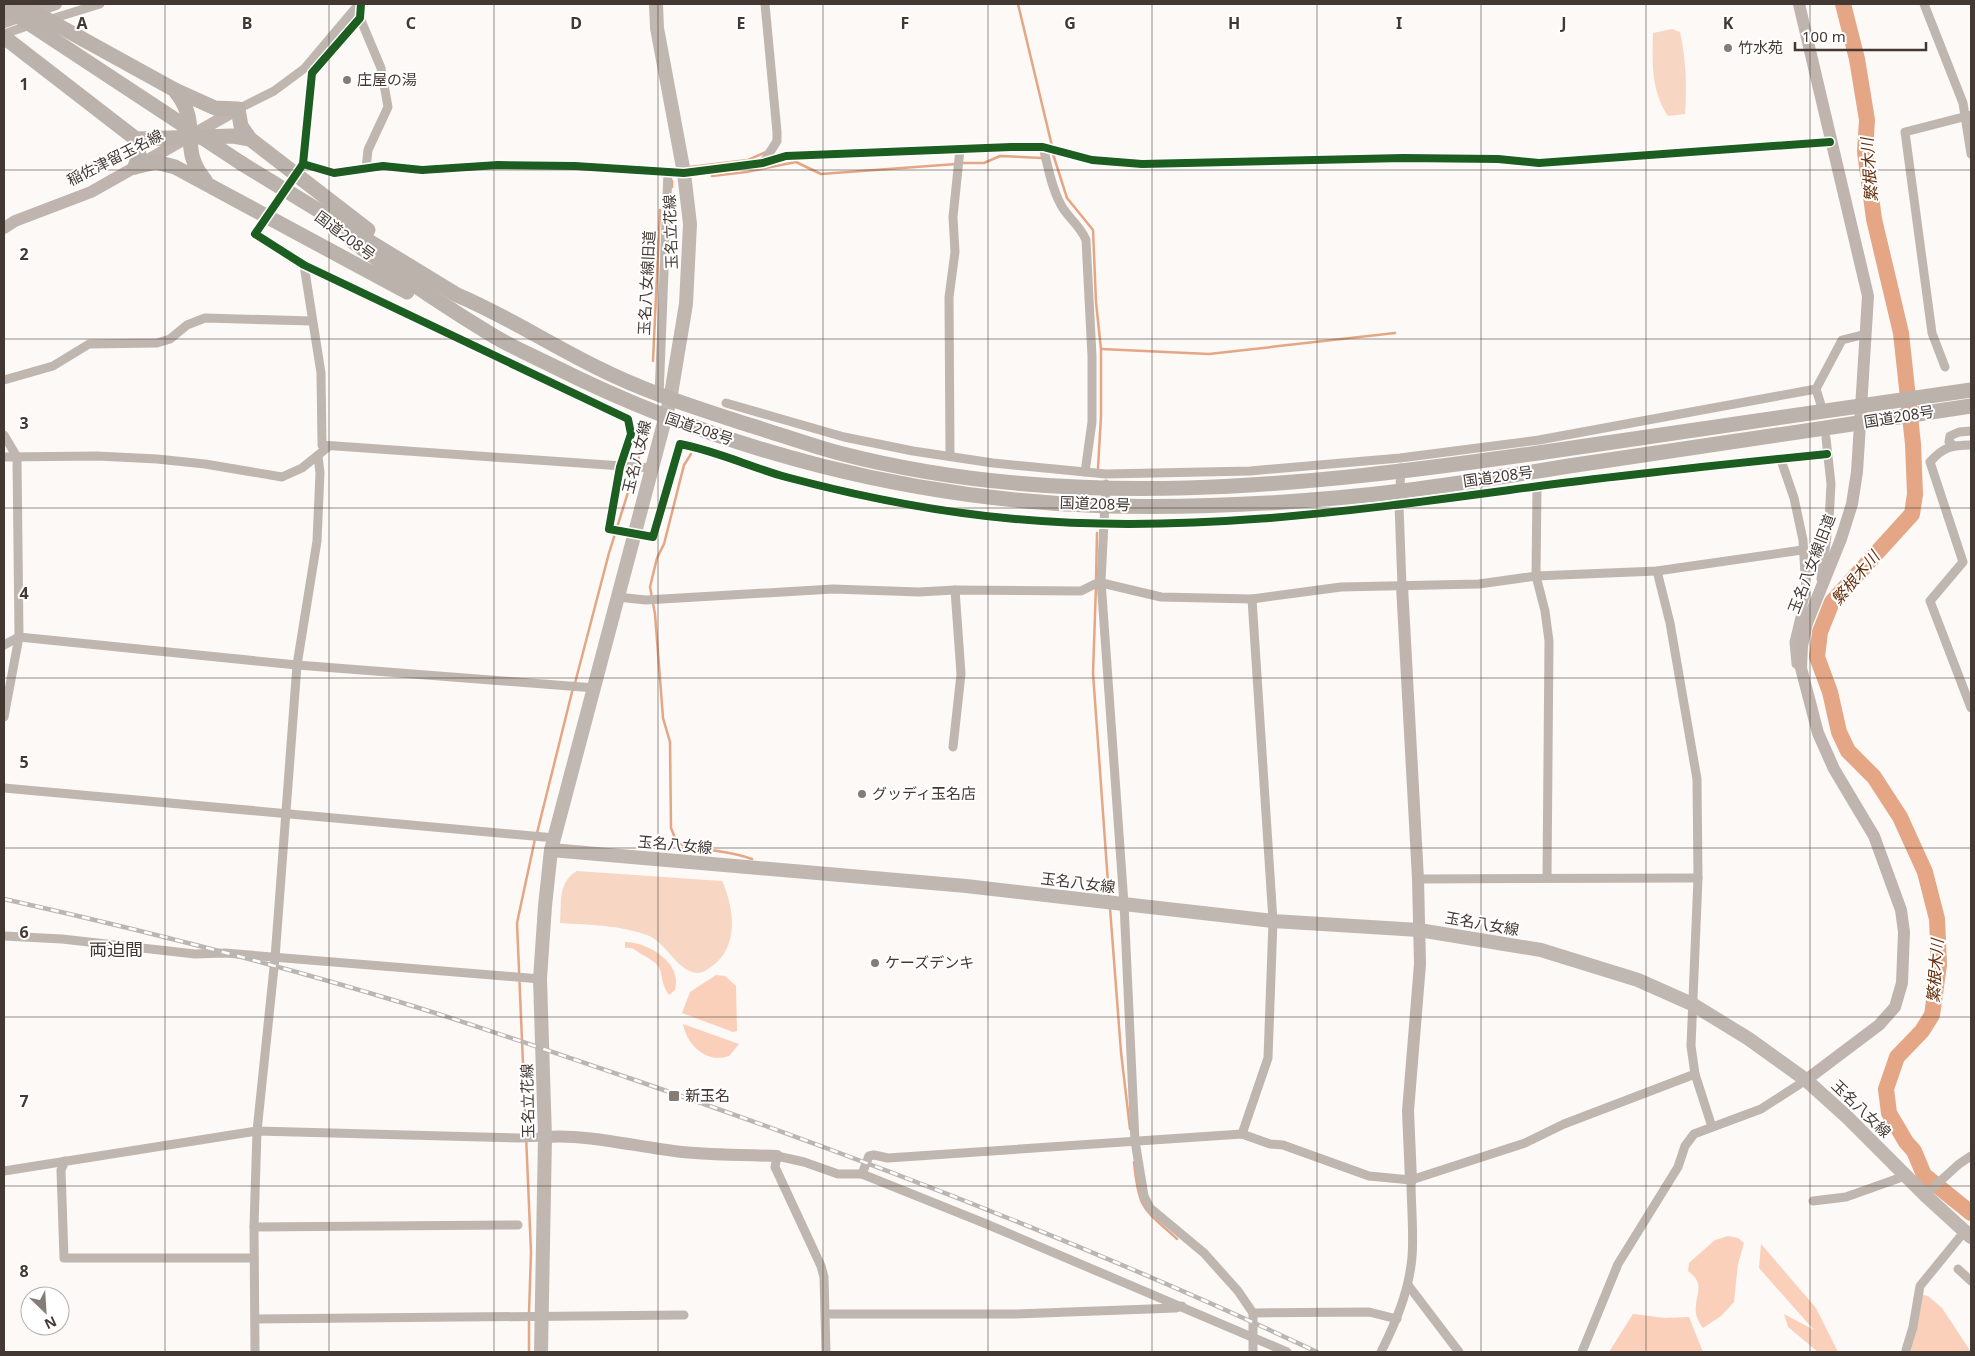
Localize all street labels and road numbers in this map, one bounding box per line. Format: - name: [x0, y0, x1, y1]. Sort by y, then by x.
- street label: 稲佐津留玉名線: [63, 124, 166, 190]
- street label: 玉名立花線: [659, 194, 681, 270]
- street label: 国道208号: [311, 206, 380, 264]
- street label: 玉名八女線旧道: [633, 230, 659, 336]
- street label: 国道208号: [1862, 401, 1935, 431]
- street label: 国道208号: [663, 407, 736, 449]
- street label: 玉名八女線: [617, 418, 655, 496]
- street label: 国道208号: [1461, 461, 1534, 491]
- street label: 国道208号: [1059, 492, 1131, 514]
- street label: 玉名八女線旧道: [1783, 511, 1839, 616]
- street label: 玉名八女線: [637, 831, 713, 857]
- street label: 玉名八女線: [1040, 868, 1117, 897]
- street label: 玉名八女線: [1443, 907, 1521, 939]
- street label: 玉名立花線: [516, 1063, 538, 1139]
- street label: 玉名八女線: [1828, 1075, 1896, 1142]

